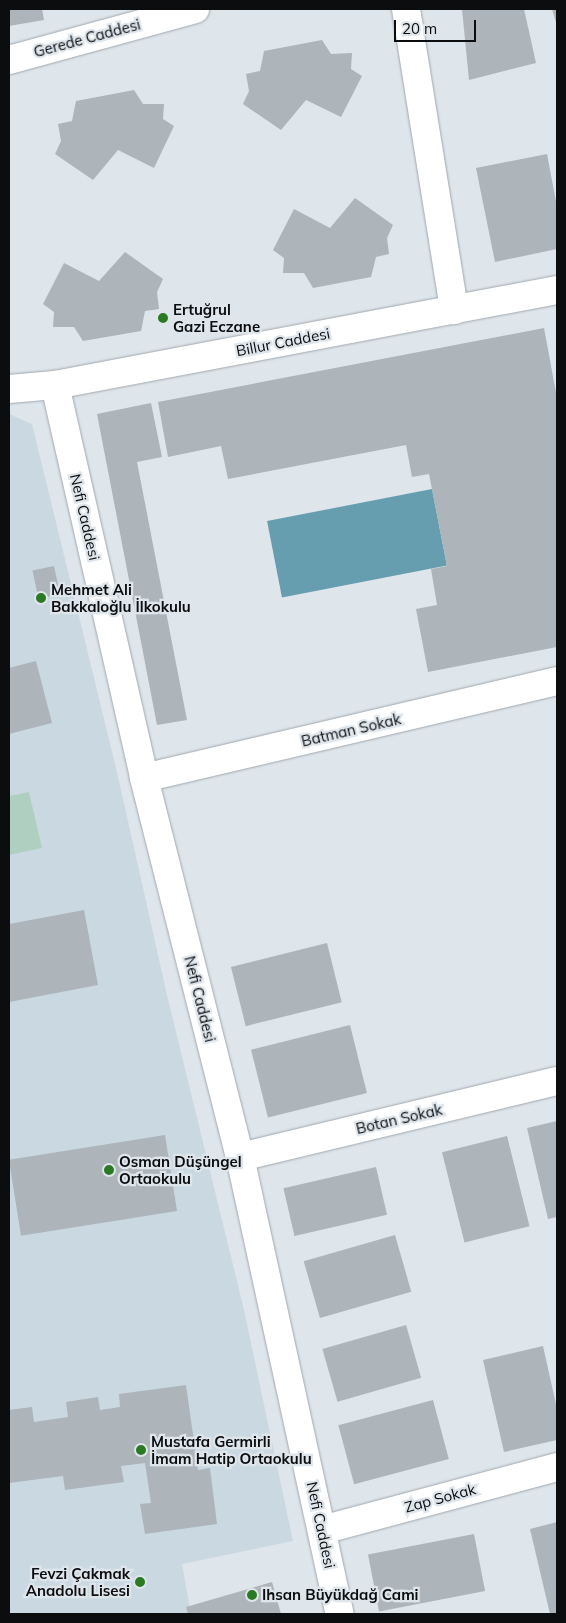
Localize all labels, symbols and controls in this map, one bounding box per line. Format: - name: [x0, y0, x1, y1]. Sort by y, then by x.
- scale bar: [396, 10, 478, 42]
- street label: Gerede Caddesi: [32, 15, 142, 61]
- text: 20 m: [402, 19, 437, 38]
- place label: Ertuğrul Gazi Eczane: [173, 300, 260, 335]
- marker: Ertuğrul Gazi Eczane: [157, 312, 169, 324]
- street label: Billur Caddesi: [235, 324, 331, 360]
- street label: Nefi Caddesi: [66, 472, 104, 562]
- place label: Mehmet Ali Bakkaloğlu İlkokulu: [51, 580, 191, 615]
- marker: Mehmet Ali Bakkaloğlu İlkokulu: [35, 592, 47, 604]
- street label: Batman Sokak: [299, 710, 403, 750]
- street label: Nefi Caddesi: [181, 954, 219, 1044]
- street label: Botan Sokak: [354, 1100, 444, 1138]
- place label: Osman Düşüngel Ortaokulu: [119, 1152, 242, 1187]
- marker: Osman Düşüngel Ortaokulu: [103, 1164, 115, 1176]
- place label: Mustafa Germirli İmam Hatip Ortaokulu: [151, 1432, 312, 1467]
- marker: Mustafa Germirli İmam Hatip Ortaokulu: [135, 1444, 147, 1456]
- street label: Nefi Caddesi: [303, 1480, 339, 1570]
- street label: Zap Sokak: [402, 1480, 478, 1516]
- place label: Fevzi Çakmak Anadolu Lisesi: [26, 1564, 130, 1599]
- marker: Fevzi Çakmak Anadolu Lisesi: [134, 1576, 146, 1588]
- place label: Ihsan Büyükdağ Cami: [262, 1586, 419, 1604]
- marker: Ihsan Büyükdağ Cami: [246, 1589, 258, 1601]

